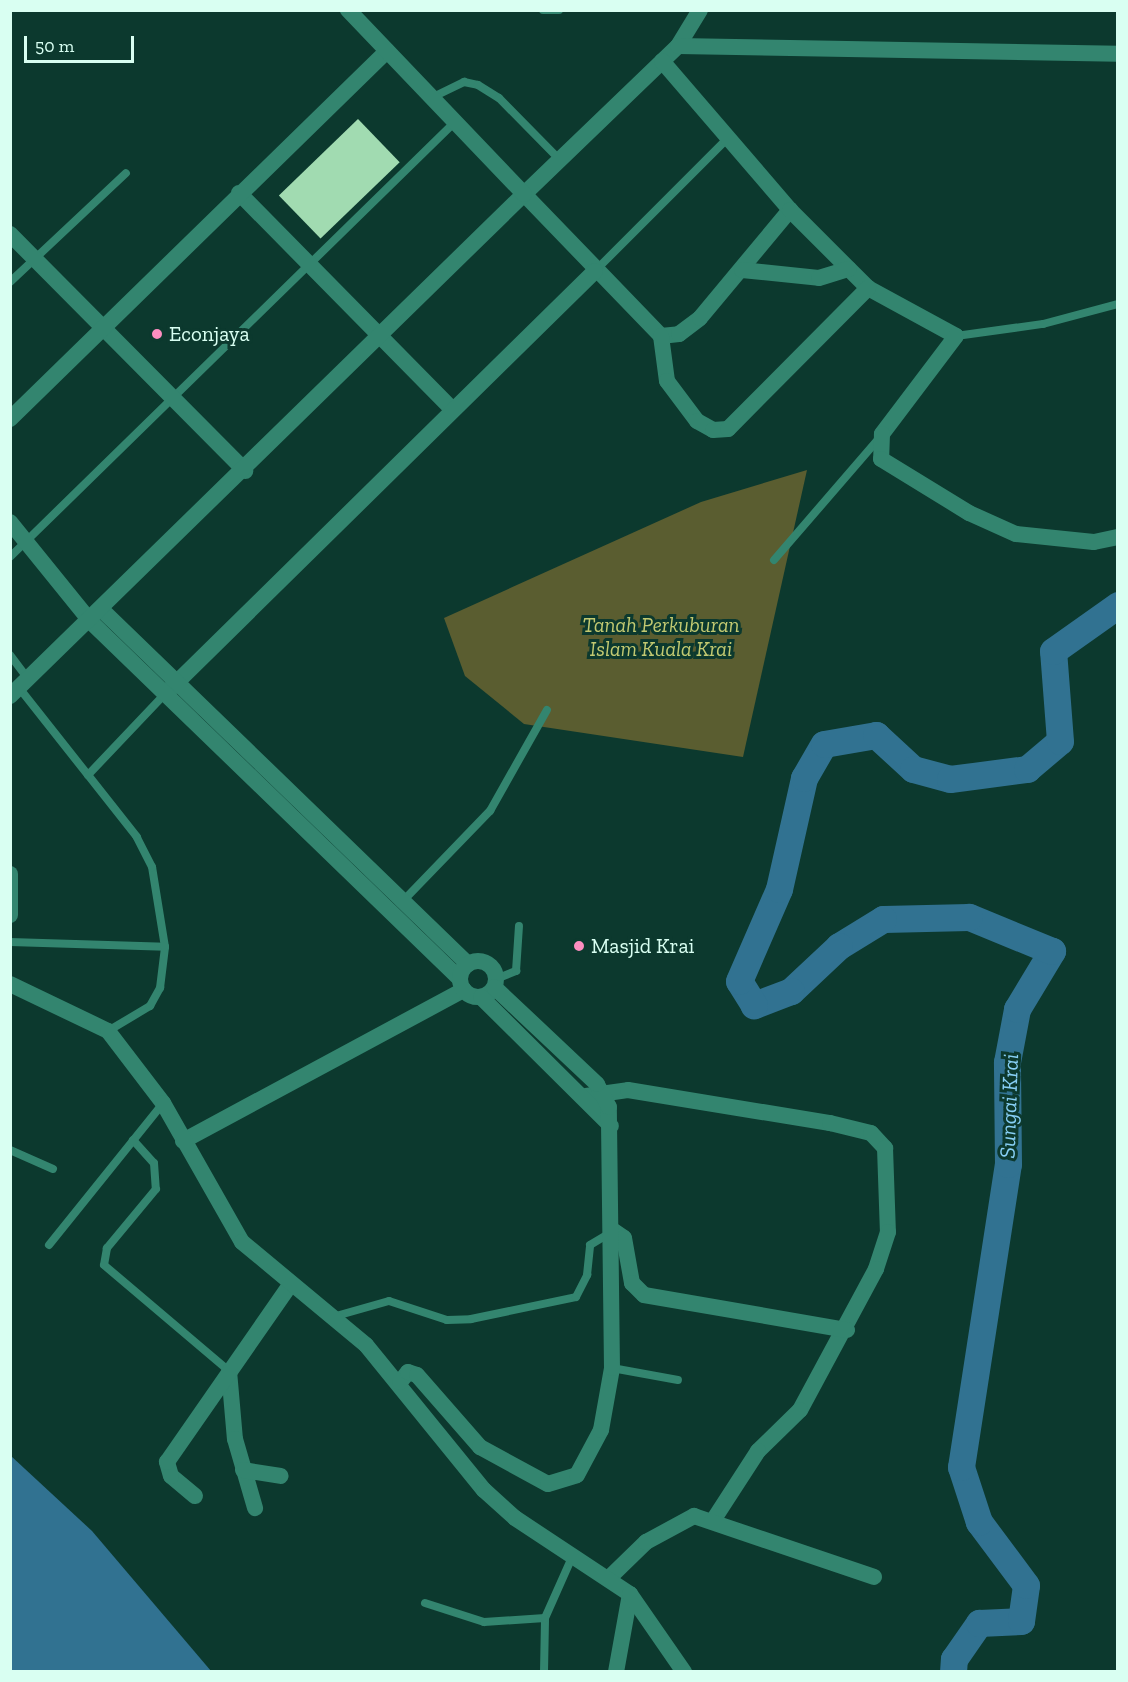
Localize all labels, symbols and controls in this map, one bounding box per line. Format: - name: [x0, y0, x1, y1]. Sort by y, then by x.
- scale bar: [27, 24, 136, 62]
- text: 50 m: [35, 35, 74, 57]
- place label: Econjaya: [169, 321, 250, 347]
- marker: Econjaya: [150, 327, 164, 341]
- park label: Tanah Perkuburan Islam Kuala Krai: [582, 612, 740, 662]
- place label: Masjid Krai: [591, 933, 694, 959]
- marker: Masjid Krai: [572, 939, 586, 953]
- water label: Sungai Krai: [994, 1053, 1024, 1159]

